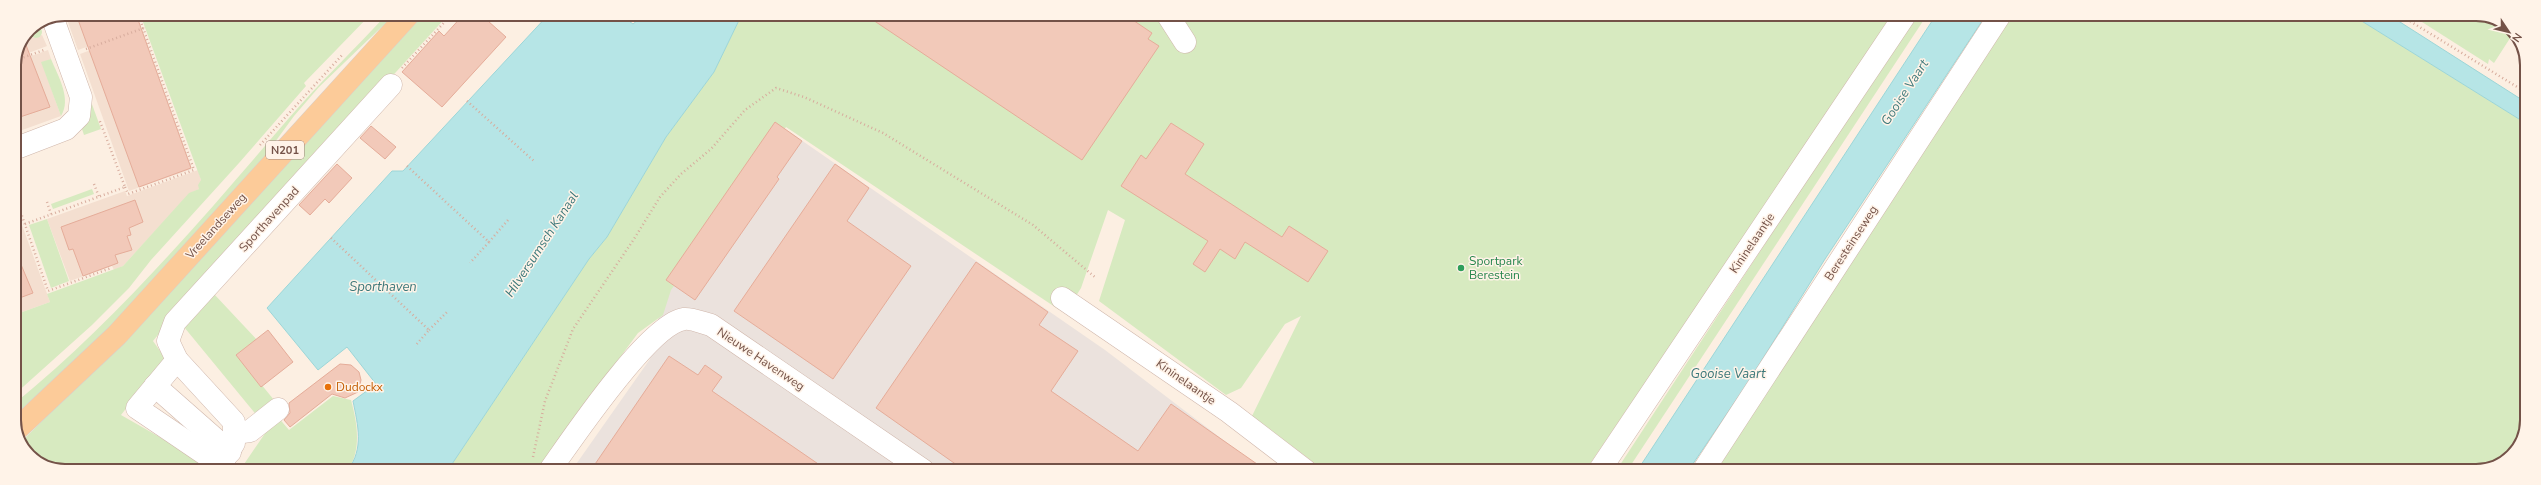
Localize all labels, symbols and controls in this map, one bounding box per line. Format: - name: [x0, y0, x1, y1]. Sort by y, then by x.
- north arrow: [2489, 12, 2529, 52]
- text: N: [2508, 30, 2525, 45]
- water label: Gooise Vaart: [1877, 56, 1933, 129]
- road number: N201: [266, 141, 304, 159]
- street label: Sporthavenpad: [235, 183, 303, 255]
- water label: Hilversumsch Kanaal: [501, 188, 583, 301]
- street label: Vreelandseweg: [181, 190, 250, 263]
- street label: Beresteinseweg: [1821, 202, 1881, 284]
- street label: Kininelaantje: [1726, 210, 1778, 276]
- place label: Sportpark Berestein: [1469, 253, 1524, 283]
- marker: Sportpark Berestein: [1456, 263, 1466, 273]
- water label: Sporthaven: [349, 278, 417, 296]
- street label: Nieuwe Havenweg: [714, 324, 808, 394]
- street label: Kininelaantje: [1153, 355, 1219, 409]
- water label: Gooise Vaart: [1691, 365, 1766, 383]
- place label: Dudockx: [336, 379, 384, 395]
- marker: Dudockx: [323, 382, 333, 392]

